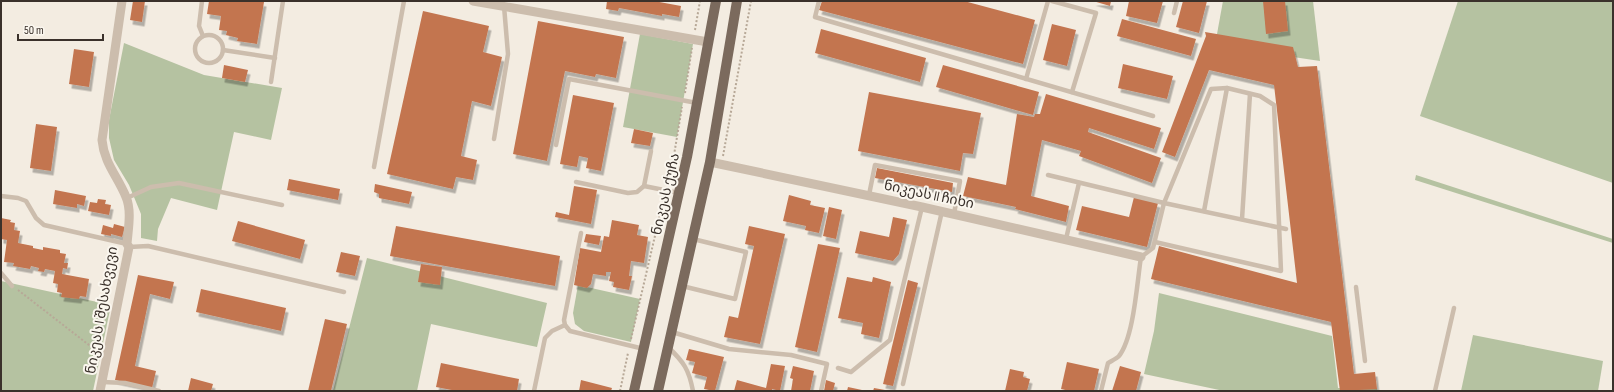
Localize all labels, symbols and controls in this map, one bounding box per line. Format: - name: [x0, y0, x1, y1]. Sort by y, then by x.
- scale bar: [18, 16, 103, 42]
- text: 50 m: [24, 23, 44, 38]
- street label: ნიკეას ქუჩა: [648, 151, 683, 237]
- street label: ნიკეას II ჩიხი: [882, 177, 975, 212]
- street label: ნიკეას I შესახვევი: [82, 245, 121, 375]

